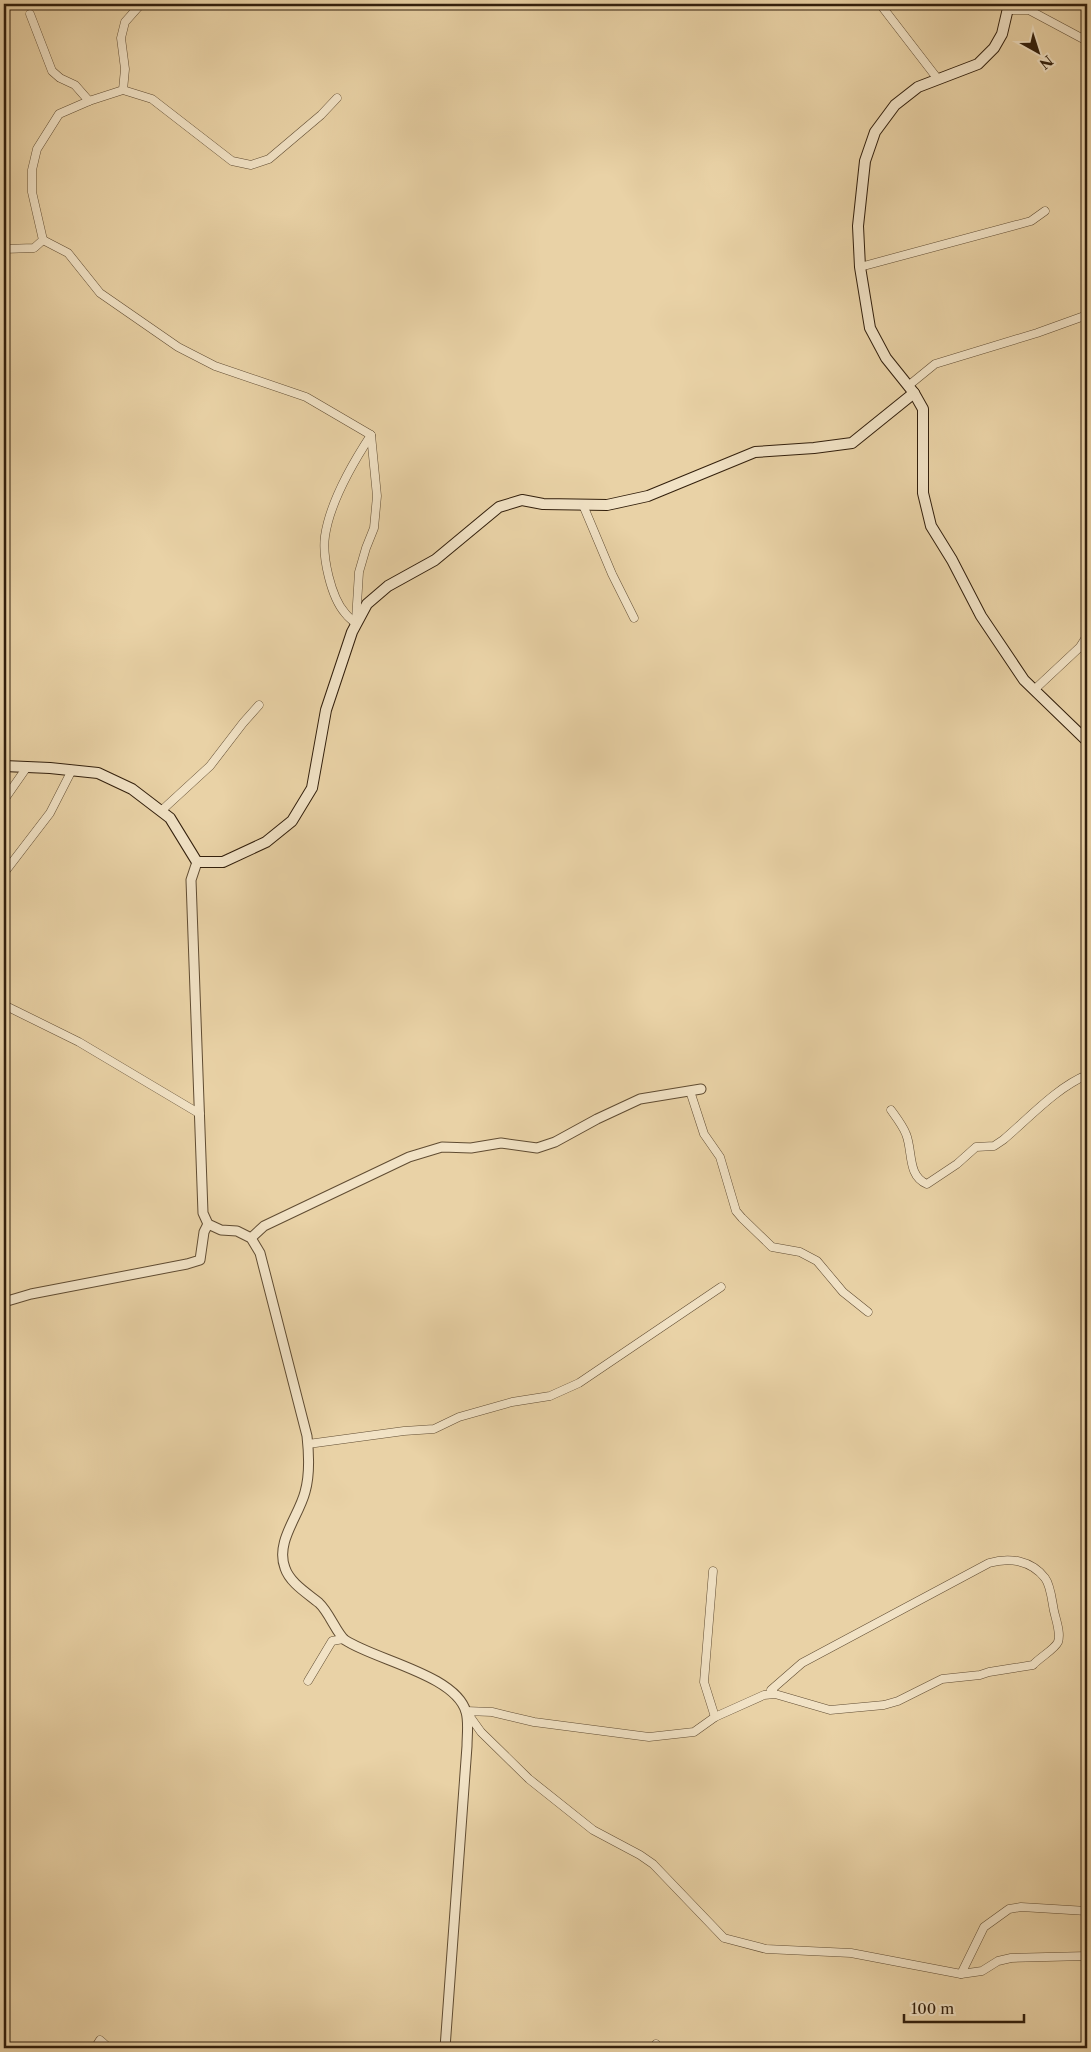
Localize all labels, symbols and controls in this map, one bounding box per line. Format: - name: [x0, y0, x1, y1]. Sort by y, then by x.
- north arrow: [1014, 28, 1064, 78]
- text: N: [1036, 51, 1057, 73]
- scale bar: [904, 1992, 1024, 2024]
- text: 100 m: [911, 1999, 954, 2018]

